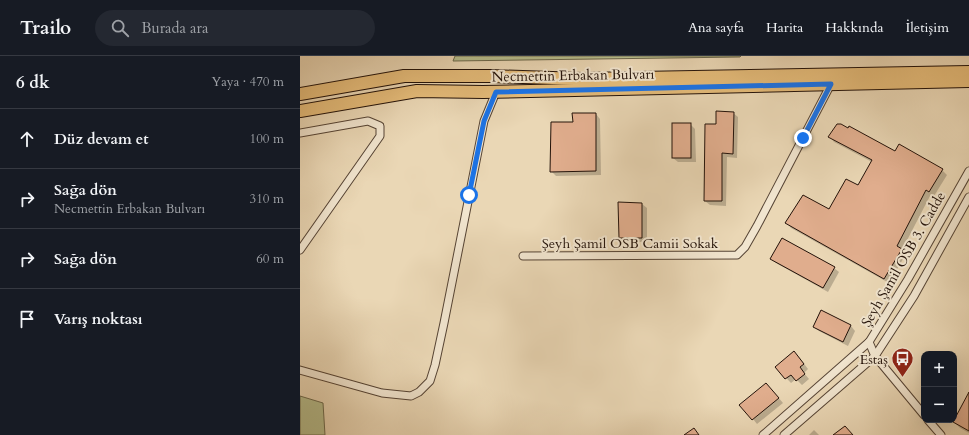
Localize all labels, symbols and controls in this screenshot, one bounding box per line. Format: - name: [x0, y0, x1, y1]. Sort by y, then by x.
- search box: [95, 10, 375, 46]
- text: Trailo: [20, 15, 71, 41]
- icon: search: [109, 17, 131, 39]
- text: Burada ara: [141, 18, 209, 38]
- text: Ana sayfa: [688, 18, 744, 37]
- text: Harita: [766, 18, 803, 37]
- text: Hakkında: [825, 18, 883, 37]
- text: İletişim: [905, 18, 949, 37]
- street label: Necmettin Erbakan Bulvarı: [491, 65, 655, 86]
- text: 6 dk: [16, 71, 50, 94]
- text: Yaya · 470 m: [211, 73, 284, 91]
- icon: ahead: [16, 128, 38, 150]
- text: Düz devam et: [54, 129, 149, 149]
- route end: [794, 129, 812, 147]
- text: 100 m: [250, 130, 284, 148]
- text: Sağa dön: [54, 180, 117, 200]
- route start: [460, 186, 478, 204]
- icon: right: [16, 188, 38, 210]
- street label: Şeyh Şamil OSB 3. Cadde: [857, 188, 950, 330]
- text: 310 m: [250, 190, 284, 208]
- text: Necmettin Erbakan Bulvarı: [54, 200, 205, 218]
- street label: Şeyh Şamil OSB Camii Sokak: [542, 234, 719, 253]
- icon: right: [16, 248, 38, 270]
- text: Sağa dön: [54, 249, 117, 269]
- text: 60 m: [256, 250, 284, 268]
- icon: arrive: [16, 308, 38, 330]
- text: Varış noktası: [54, 309, 143, 329]
- bus stop icon: Estaş: [890, 346, 916, 379]
- place label: Estaş: [860, 350, 888, 369]
- map controls: [921, 351, 957, 423]
- button: +: [921, 351, 957, 387]
- button: −: [921, 387, 957, 423]

